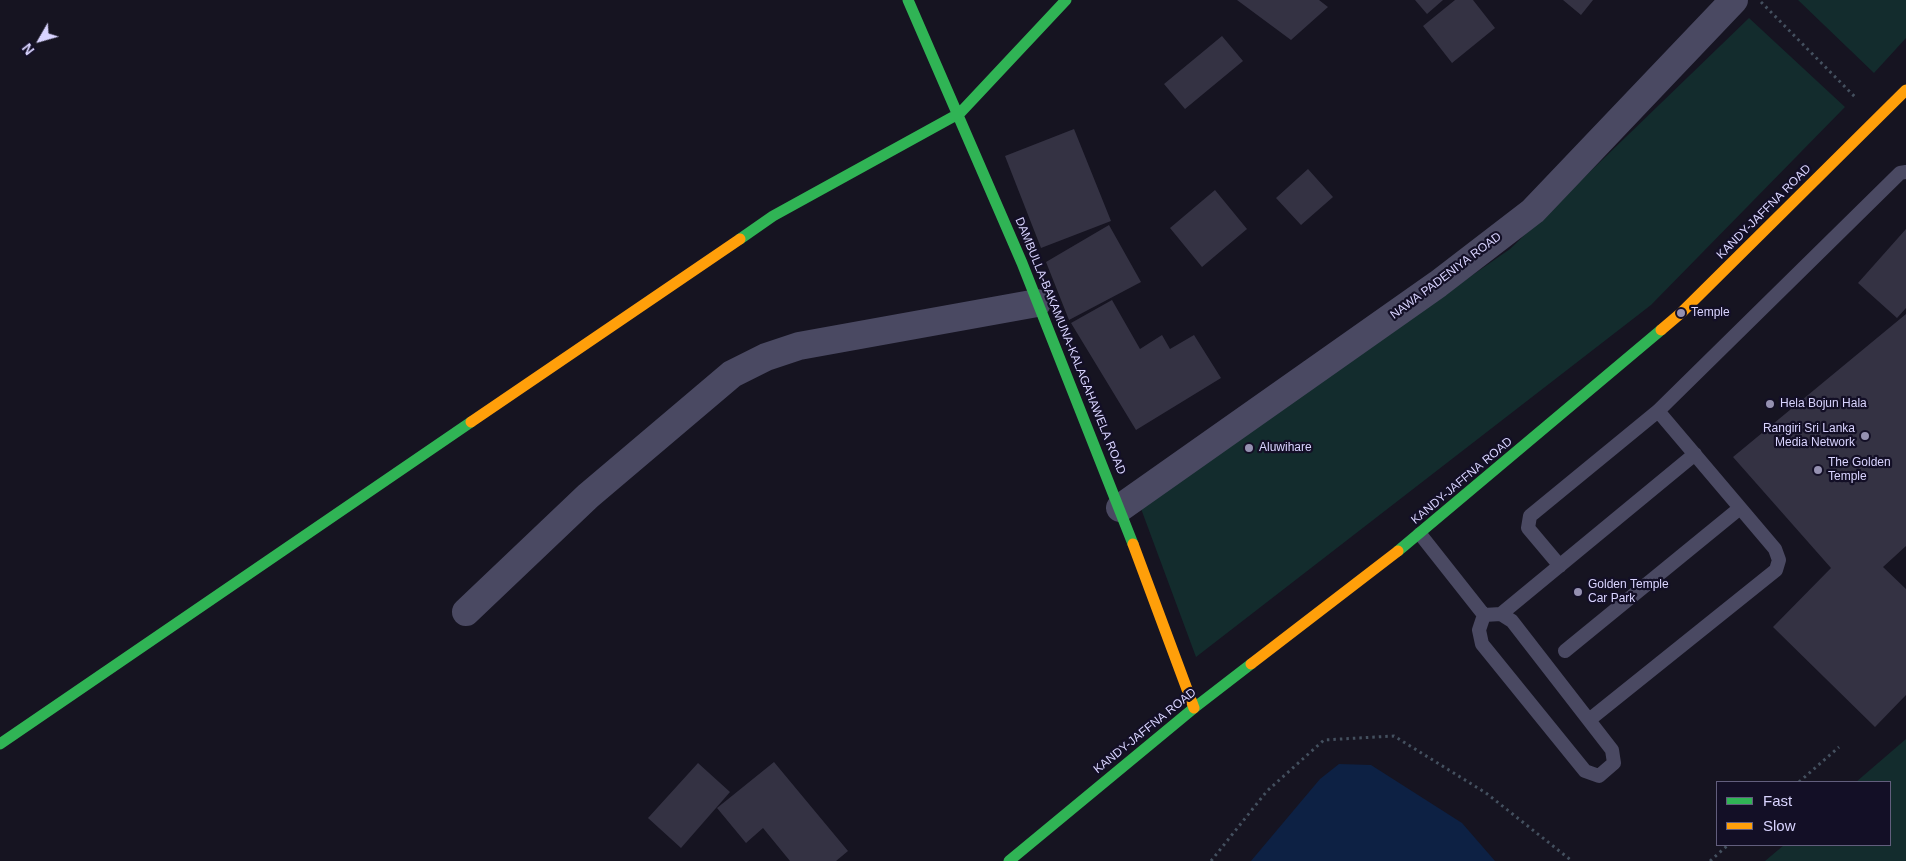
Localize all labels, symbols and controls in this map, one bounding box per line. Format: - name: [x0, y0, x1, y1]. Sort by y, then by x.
- north arrow: [15, 15, 65, 65]
- text: N: [19, 40, 38, 58]
- street label: KANDY-JAFFNA ROAD: [1714, 162, 1814, 262]
- street label: DAMBULLA-BAKAMUNA-KALAGAHAWELA ROAD: [1012, 215, 1128, 477]
- street label: NAWA PADENIYA ROAD: [1388, 230, 1504, 322]
- place label: Temple: [1691, 306, 1730, 320]
- marker: Temple: [1675, 307, 1687, 319]
- place label: Hela Bojun Hala: [1780, 397, 1867, 411]
- marker: Hela Bojun Hala: [1764, 398, 1776, 410]
- place label: Rangiri Sri Lanka Media Network: [1763, 422, 1855, 450]
- marker: Rangiri Sri Lanka Media Network: [1859, 430, 1871, 442]
- street label: KANDY-JAFFNA ROAD: [1409, 434, 1515, 528]
- place label: Aluwihare: [1259, 441, 1312, 455]
- marker: Aluwihare: [1243, 442, 1255, 454]
- place label: The Golden Temple: [1828, 456, 1891, 484]
- marker: The Golden Temple: [1812, 464, 1824, 476]
- place label: Golden Temple Car Park: [1588, 578, 1669, 606]
- marker: Golden Temple Car Park: [1572, 586, 1584, 598]
- street label: KANDY-JAFFNA ROAD: [1091, 685, 1199, 777]
- legend: [1716, 781, 1891, 846]
- text: Fast: [1763, 792, 1792, 809]
- text: Slow: [1763, 817, 1796, 834]

